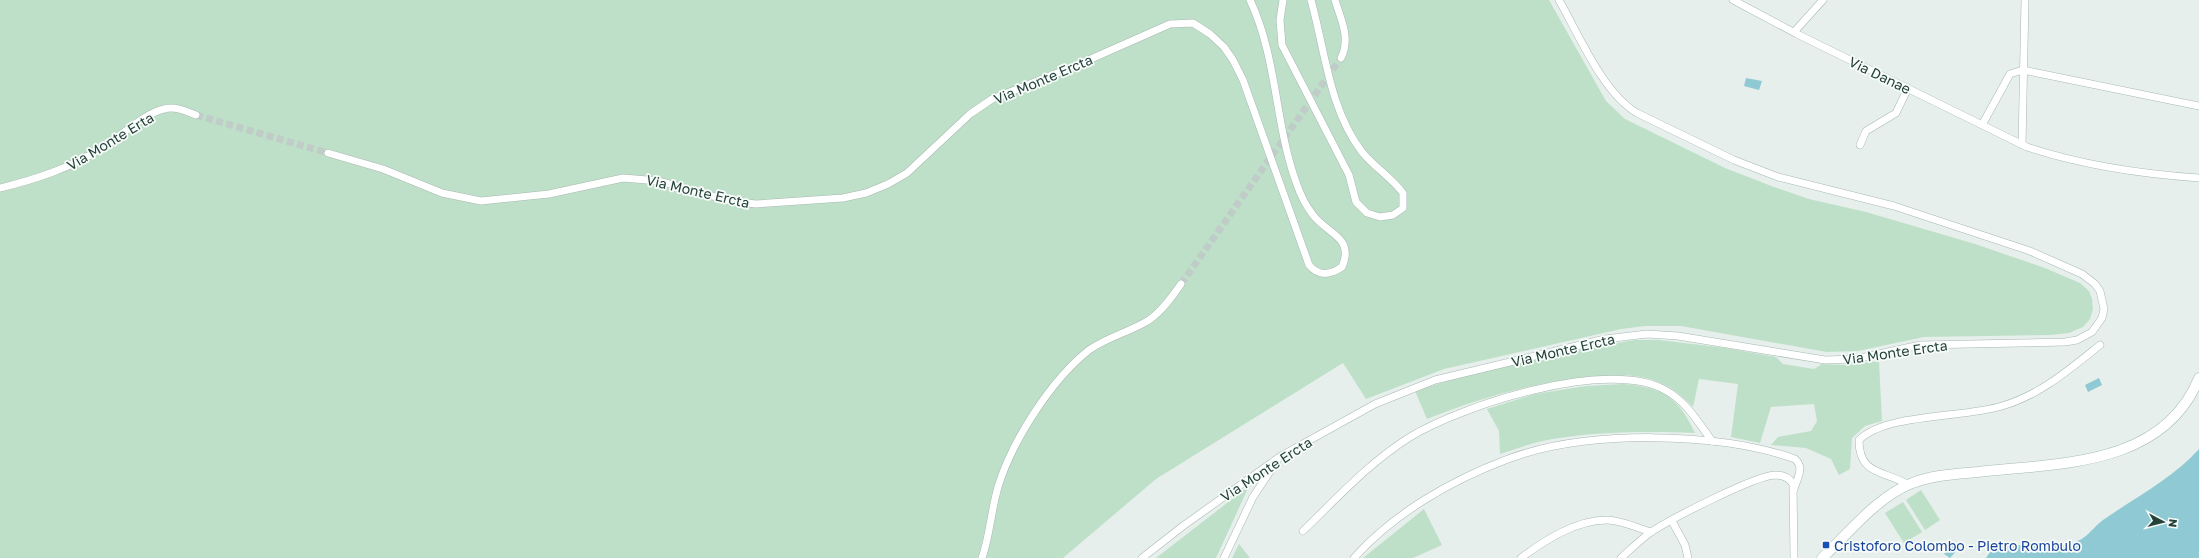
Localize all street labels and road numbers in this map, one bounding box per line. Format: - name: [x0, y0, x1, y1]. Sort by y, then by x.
- street label: Via Monte Ercta: [991, 51, 1095, 107]
- street label: Via Danae: [1846, 53, 1914, 97]
- street label: Via Monte Erta: [63, 108, 157, 174]
- street label: Via Monte Ercta: [645, 171, 751, 211]
- street label: Via Monte Ercta: [1510, 330, 1616, 370]
- street label: Via Monte Ercta: [1841, 336, 1949, 368]
- street label: Via Monte Ercta: [1217, 433, 1315, 505]

